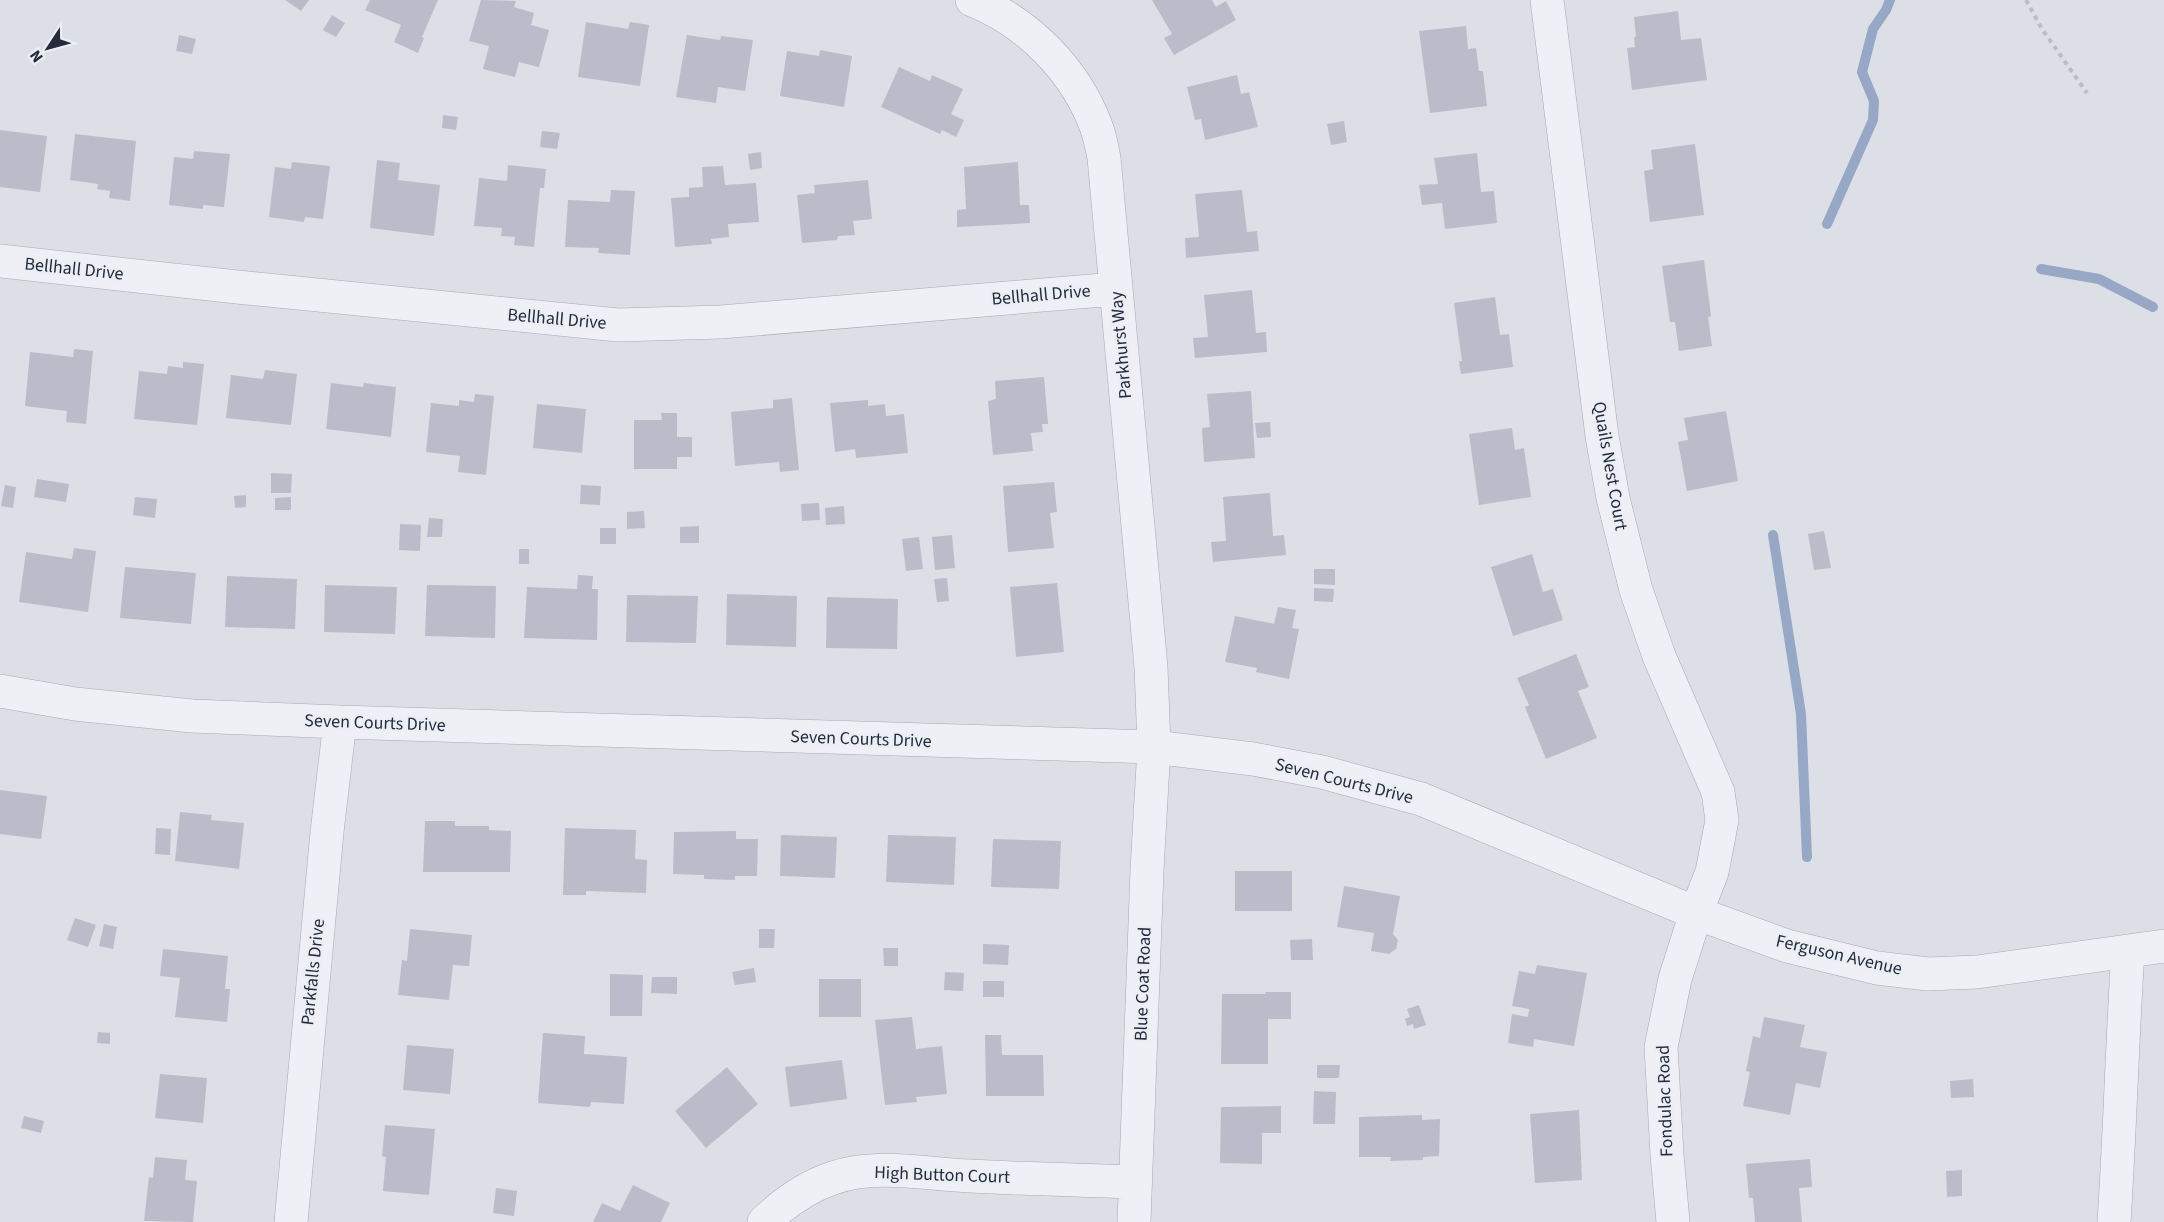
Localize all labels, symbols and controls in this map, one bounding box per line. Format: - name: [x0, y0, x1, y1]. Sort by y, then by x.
- north arrow: [18, 18, 78, 78]
- text: N: [25, 45, 49, 67]
- street label: Bellhall Drive: [23, 251, 125, 287]
- street label: Bellhall Drive: [990, 278, 1092, 312]
- street label: Parkhurst Way: [1104, 290, 1138, 400]
- street label: Bellhall Drive: [506, 302, 608, 336]
- street label: Quails Nest Court: [1586, 400, 1634, 532]
- street label: Seven Courts Drive: [304, 708, 446, 738]
- street label: Seven Courts Drive: [790, 724, 932, 754]
- street label: Seven Courts Drive: [1272, 752, 1416, 810]
- street label: Parkfalls Drive: [295, 917, 331, 1026]
- street label: Blue Coat Road: [1129, 926, 1157, 1042]
- street label: Ferguson Avenue: [1773, 928, 1905, 982]
- street label: Fondulac Road: [1651, 1045, 1679, 1157]
- street label: High Button Court: [874, 1160, 1010, 1190]

